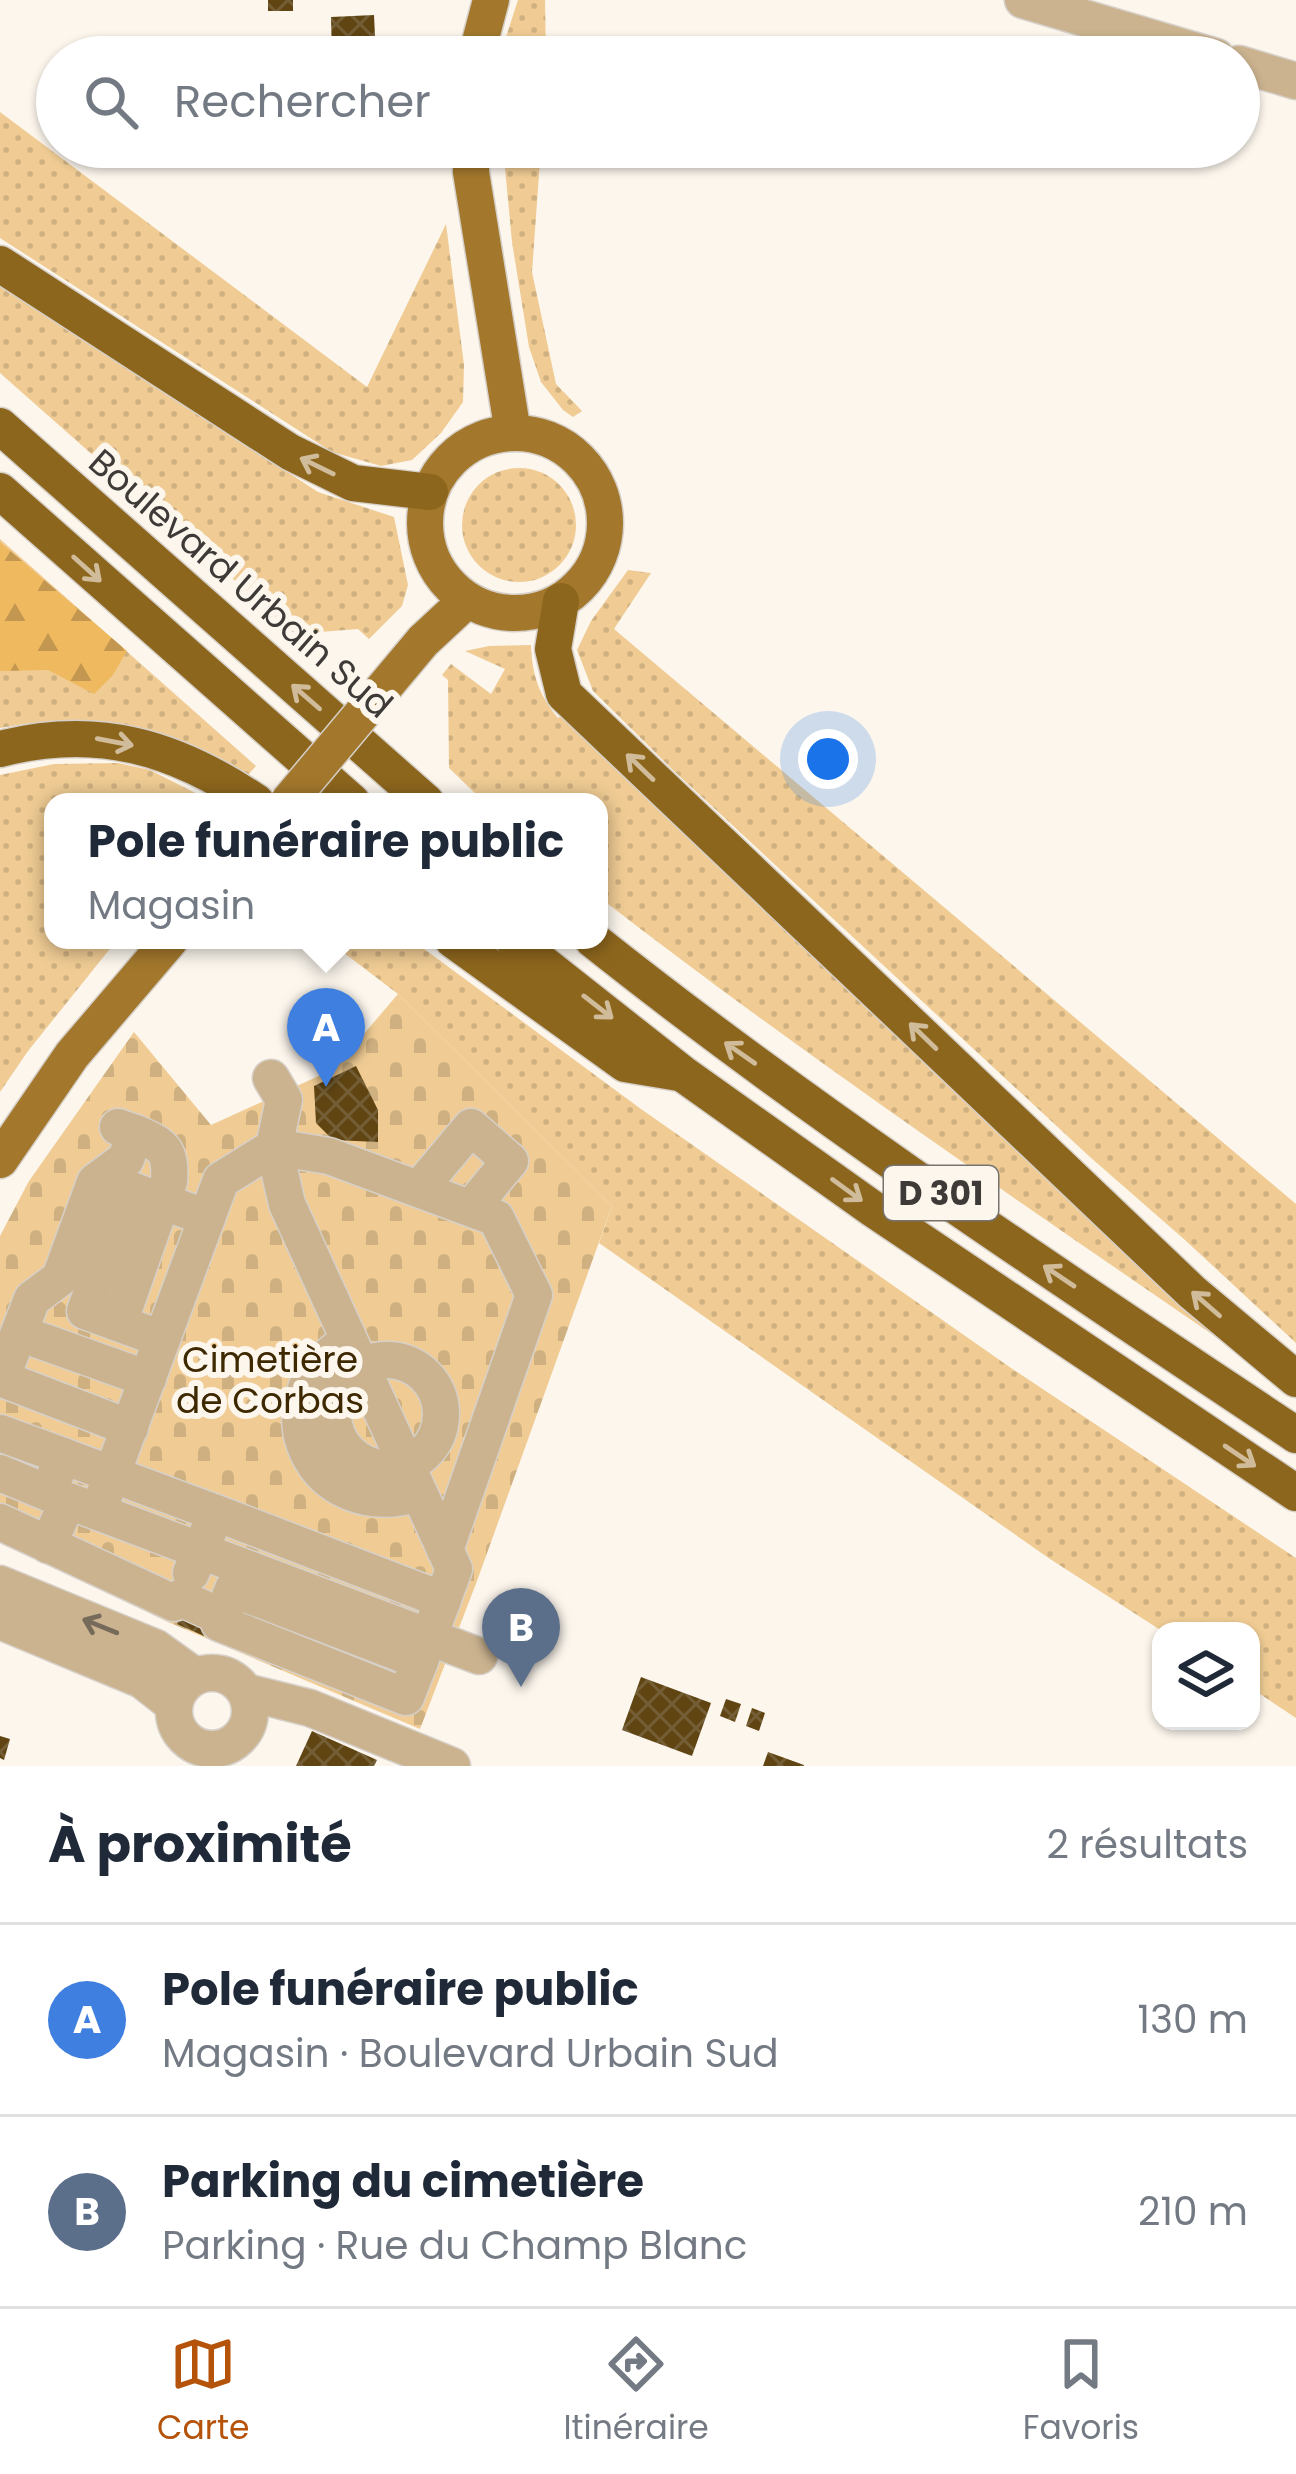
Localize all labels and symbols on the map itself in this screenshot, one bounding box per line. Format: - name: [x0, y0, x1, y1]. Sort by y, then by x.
- street label: Boulevard Urbain Sud: [78, 437, 404, 730]
- one-way arrow: [300, 454, 336, 476]
- one-way arrow: [72, 555, 102, 582]
- one-way arrow: [291, 684, 322, 712]
- your location: [798, 729, 858, 789]
- one-way arrow: [95, 732, 134, 755]
- one-way arrow: [626, 754, 656, 782]
- pin: A: [287, 988, 365, 1087]
- one-way arrow: [581, 993, 613, 1020]
- one-way arrow: [909, 1022, 938, 1050]
- one-way arrow: [724, 1041, 757, 1066]
- road number: D 301: [884, 1166, 998, 1220]
- one-way arrow: [830, 1177, 863, 1203]
- one-way arrow: [1043, 1264, 1077, 1289]
- one-way arrow: [1191, 1290, 1222, 1318]
- park label: Cimetière de Corbas: [176, 1334, 364, 1426]
- one-way arrow: [1222, 1443, 1256, 1468]
- pin: B: [482, 1588, 560, 1687]
- one-way arrow: [82, 1614, 119, 1635]

